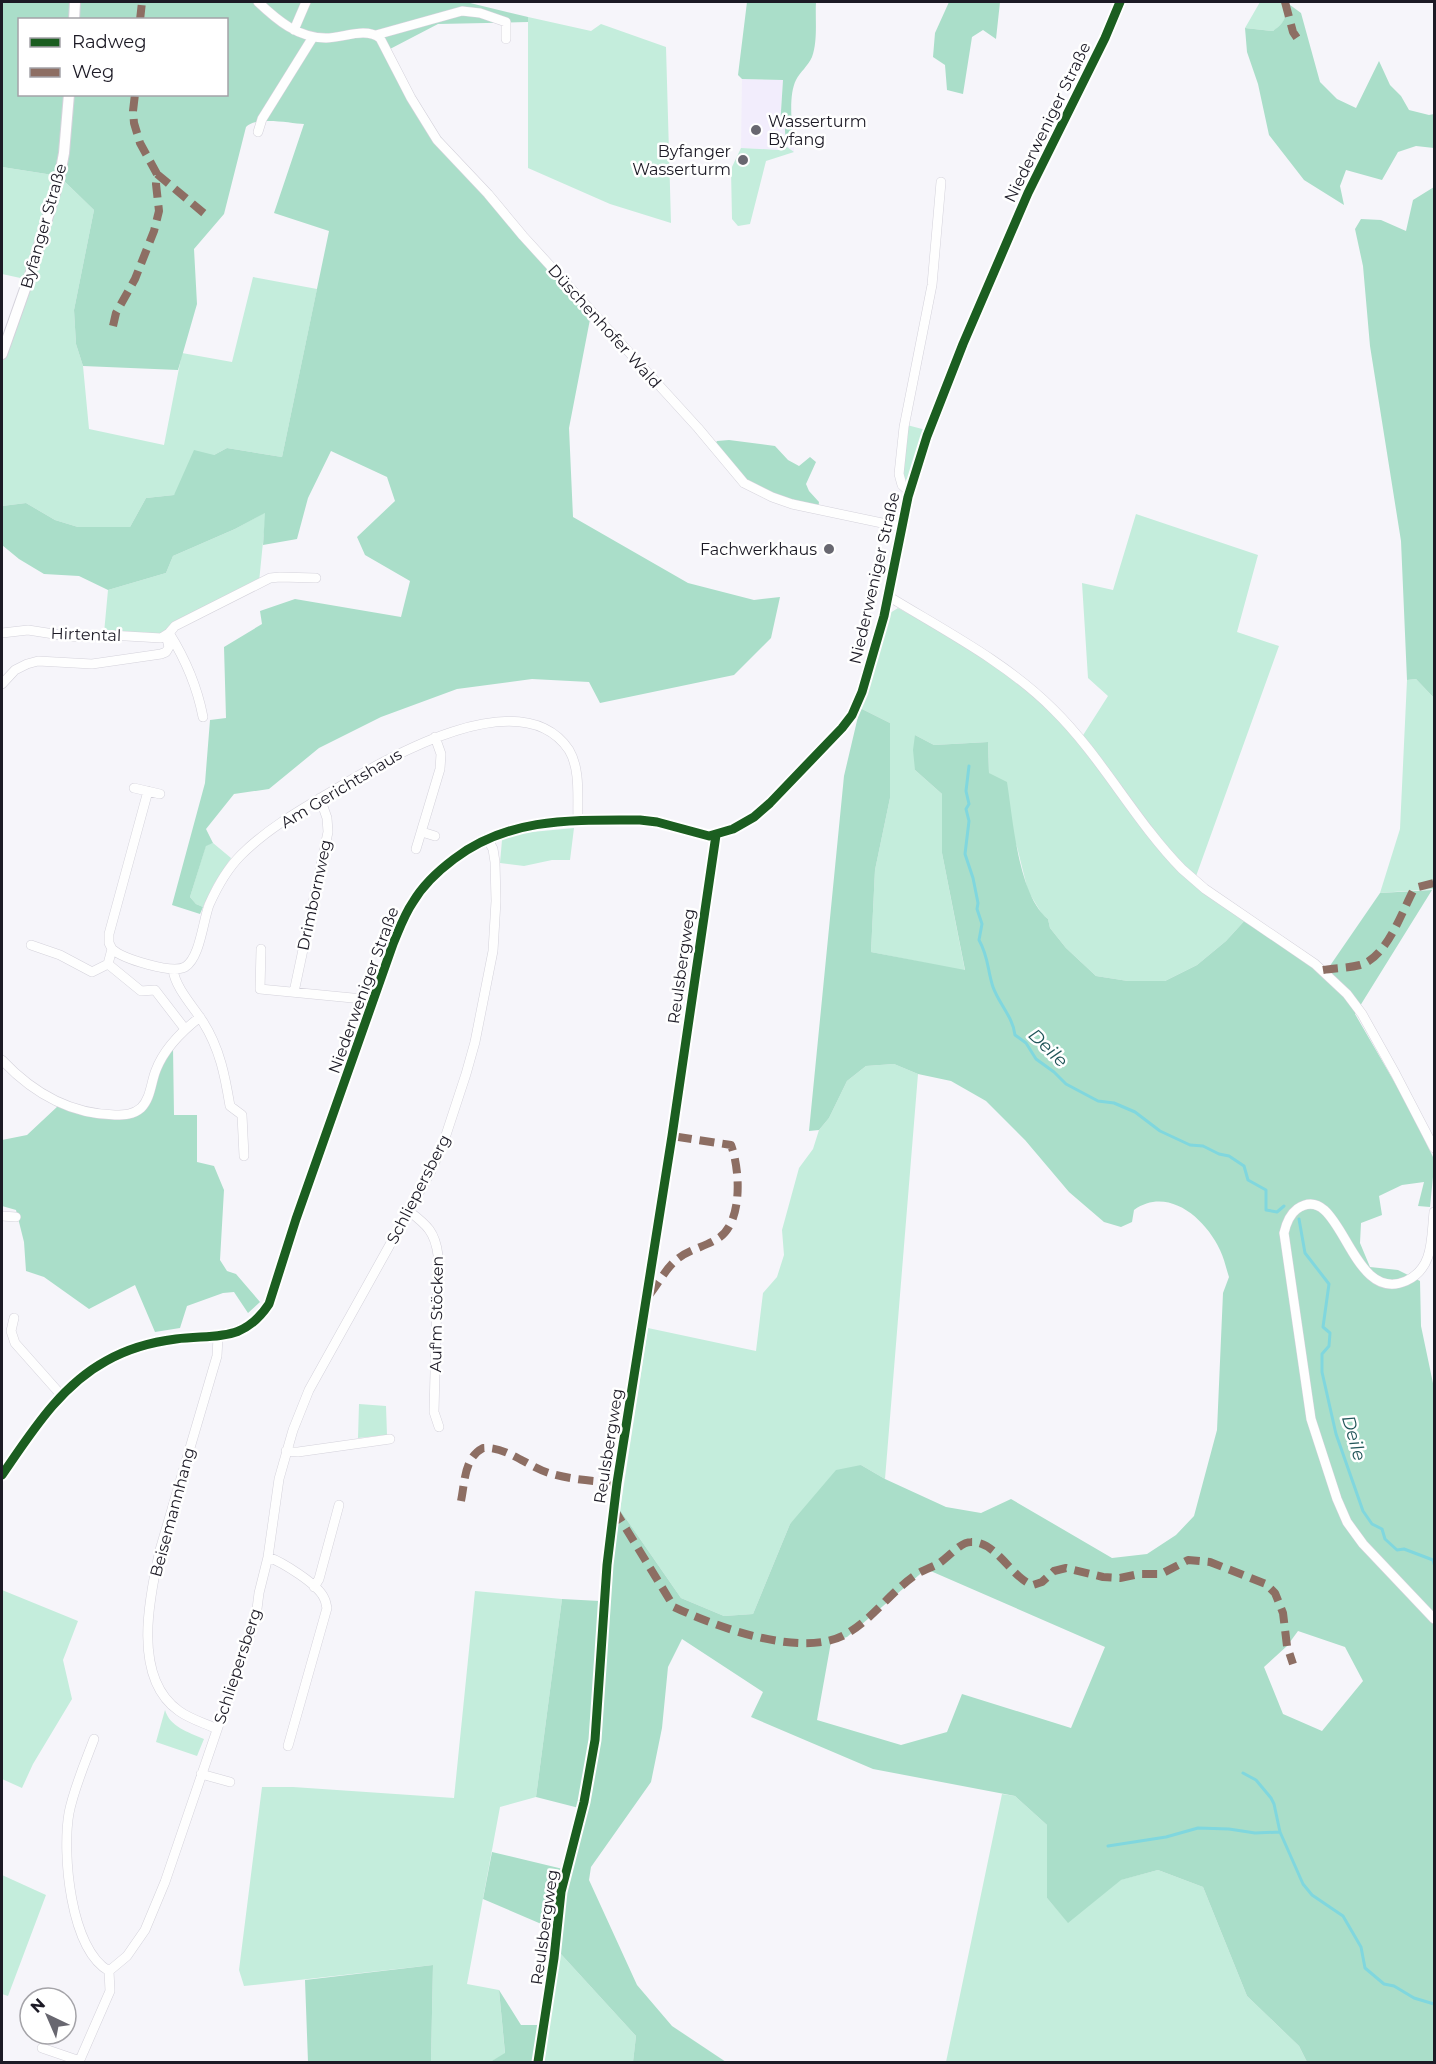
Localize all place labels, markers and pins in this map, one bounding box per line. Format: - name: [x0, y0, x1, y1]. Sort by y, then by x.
- place label: Wasserturm Byfang: [768, 112, 867, 149]
- marker: Wasserturm Byfang: [749, 123, 763, 137]
- place label: Byfanger Wasserturm: [632, 142, 731, 179]
- marker: Byfanger Wasserturm: [736, 153, 750, 167]
- place label: Fachwerkhaus: [700, 540, 817, 559]
- marker: Fachwerkhaus: [822, 542, 836, 556]

